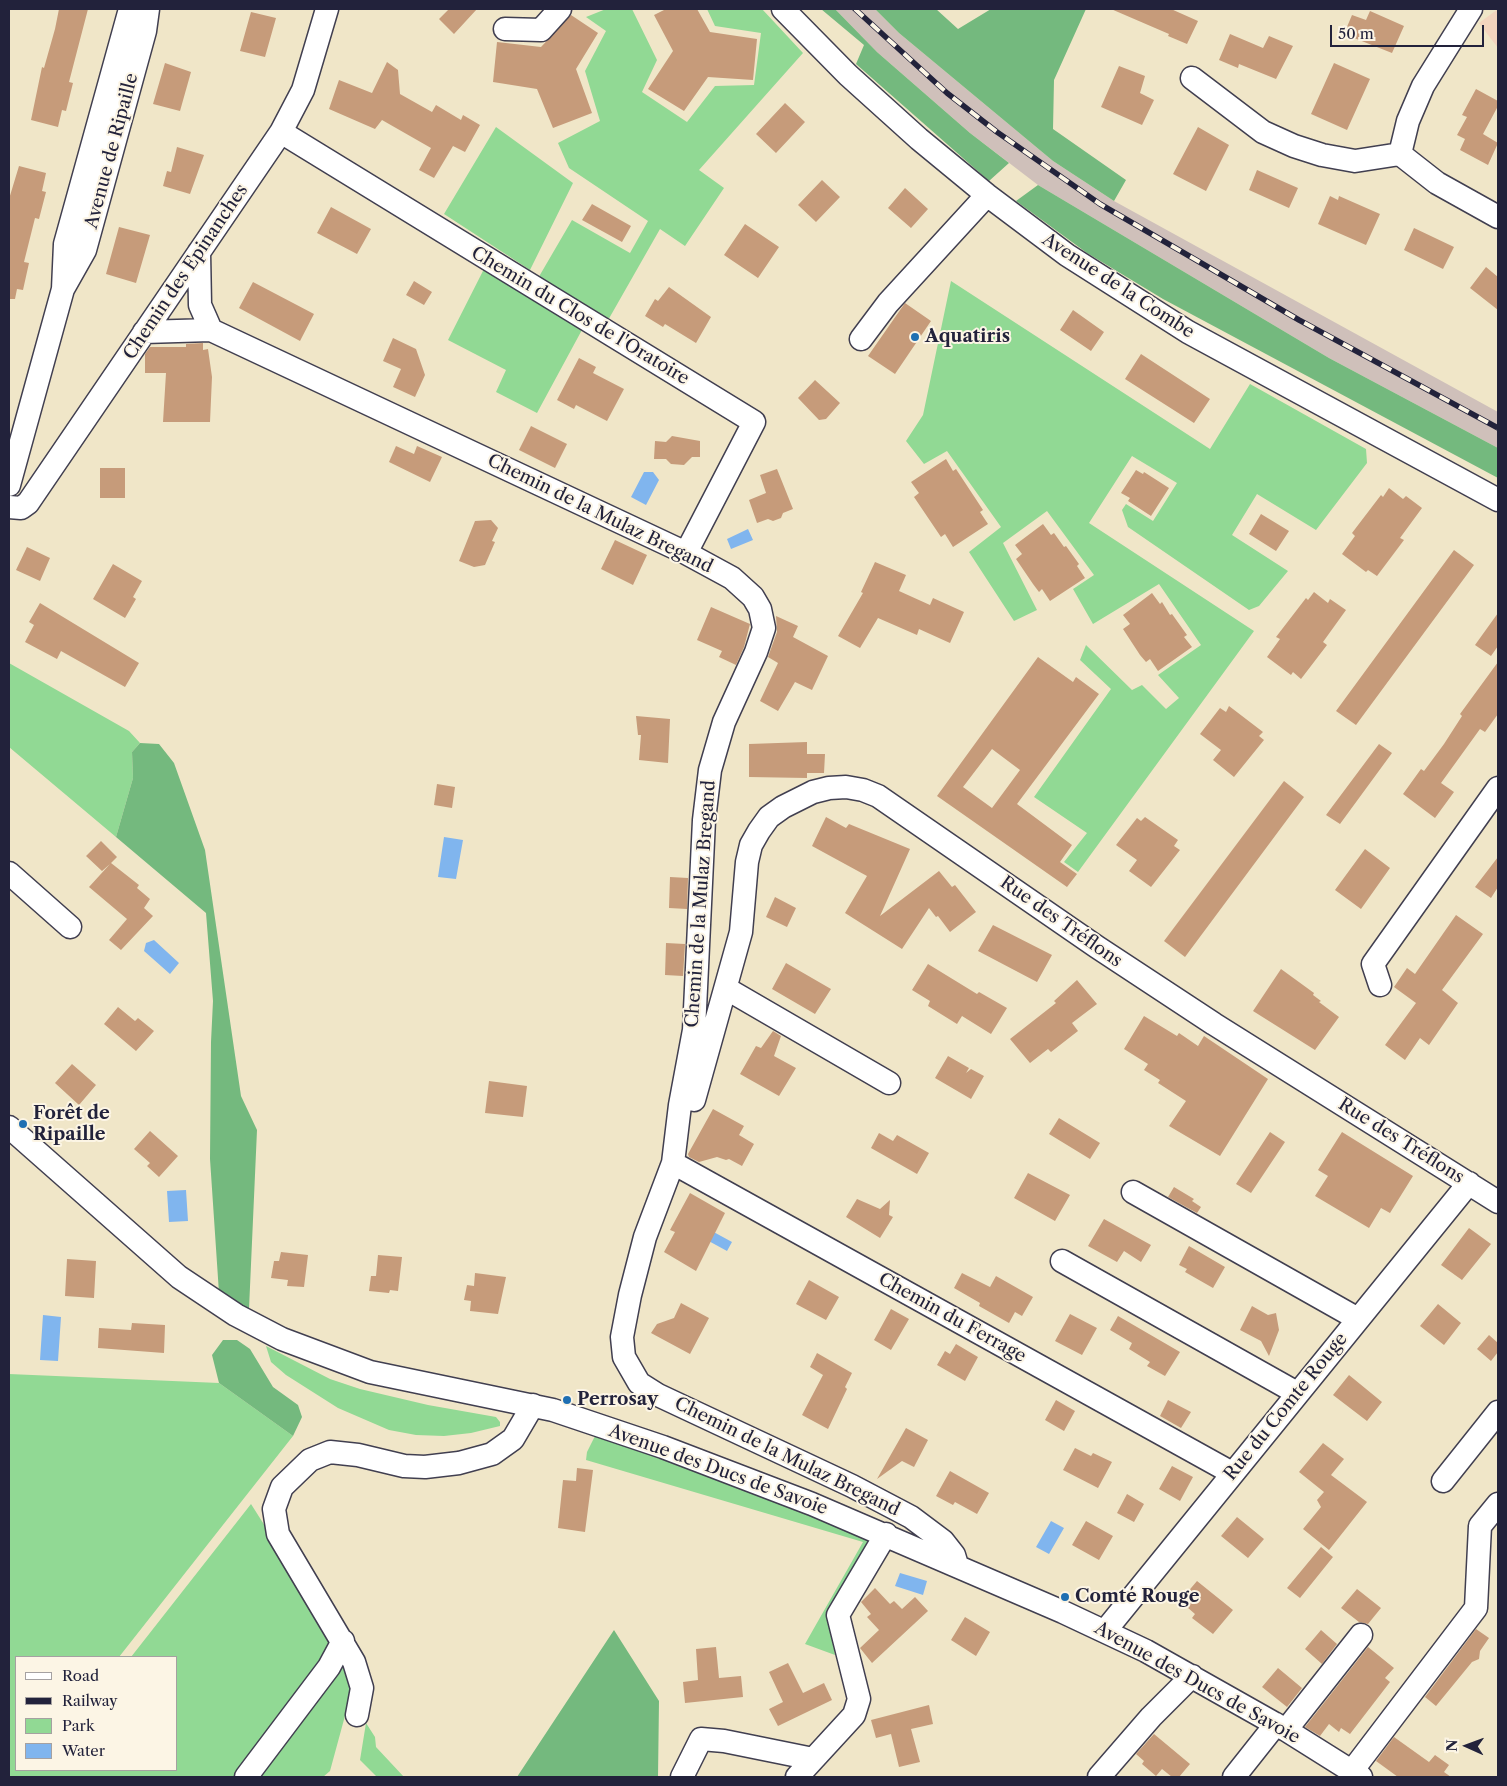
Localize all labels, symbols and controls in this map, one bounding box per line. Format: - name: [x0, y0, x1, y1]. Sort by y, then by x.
- scale bar: [1332, 15, 1486, 47]
- text: 50 m: [1338, 24, 1374, 43]
- street label: Avenue de Ripaille: [81, 71, 143, 231]
- street label: Chemin des Epinanches: [119, 180, 253, 364]
- street label: Avenue de la Combe: [1038, 229, 1198, 343]
- street label: Chemin du Clos de l'Oratoire: [467, 242, 693, 390]
- place label: Aquatiris: [925, 326, 1010, 348]
- marker: Aquatiris: [909, 331, 921, 343]
- street label: Chemin de la Mulaz Bregand: [484, 450, 716, 578]
- street label: Chemin de la Mulaz Bregand: [682, 780, 720, 1028]
- street label: Rue des Tréflons: [996, 872, 1126, 972]
- street label: Rue des Tréflons: [1334, 1094, 1468, 1188]
- place label: Forêt de Ripaille: [33, 1103, 110, 1146]
- marker: Forêt de Ripaille: [17, 1118, 29, 1130]
- street label: Chemin du Ferrage: [874, 1268, 1030, 1368]
- street label: Rue du Comte Rouge: [1220, 1329, 1352, 1485]
- place label: Perrosay: [577, 1389, 658, 1411]
- street label: Chemin de la Mulaz Bregand: [671, 1393, 903, 1521]
- marker: Perrosay: [561, 1394, 573, 1406]
- street label: Avenue des Ducs de Savoie: [605, 1420, 831, 1520]
- place label: Comté Rouge: [1075, 1586, 1199, 1608]
- marker: Comté Rouge: [1059, 1591, 1071, 1603]
- street label: Avenue des Ducs de Savoie: [1090, 1617, 1304, 1749]
- legend: [15, 1656, 178, 1771]
- text: Road: [62, 1666, 99, 1685]
- text: Railway: [62, 1691, 118, 1710]
- text: Park: [62, 1716, 95, 1735]
- north arrow: [1442, 1721, 1492, 1771]
- text: N: [1443, 1739, 1461, 1752]
- text: Water: [62, 1741, 105, 1760]

